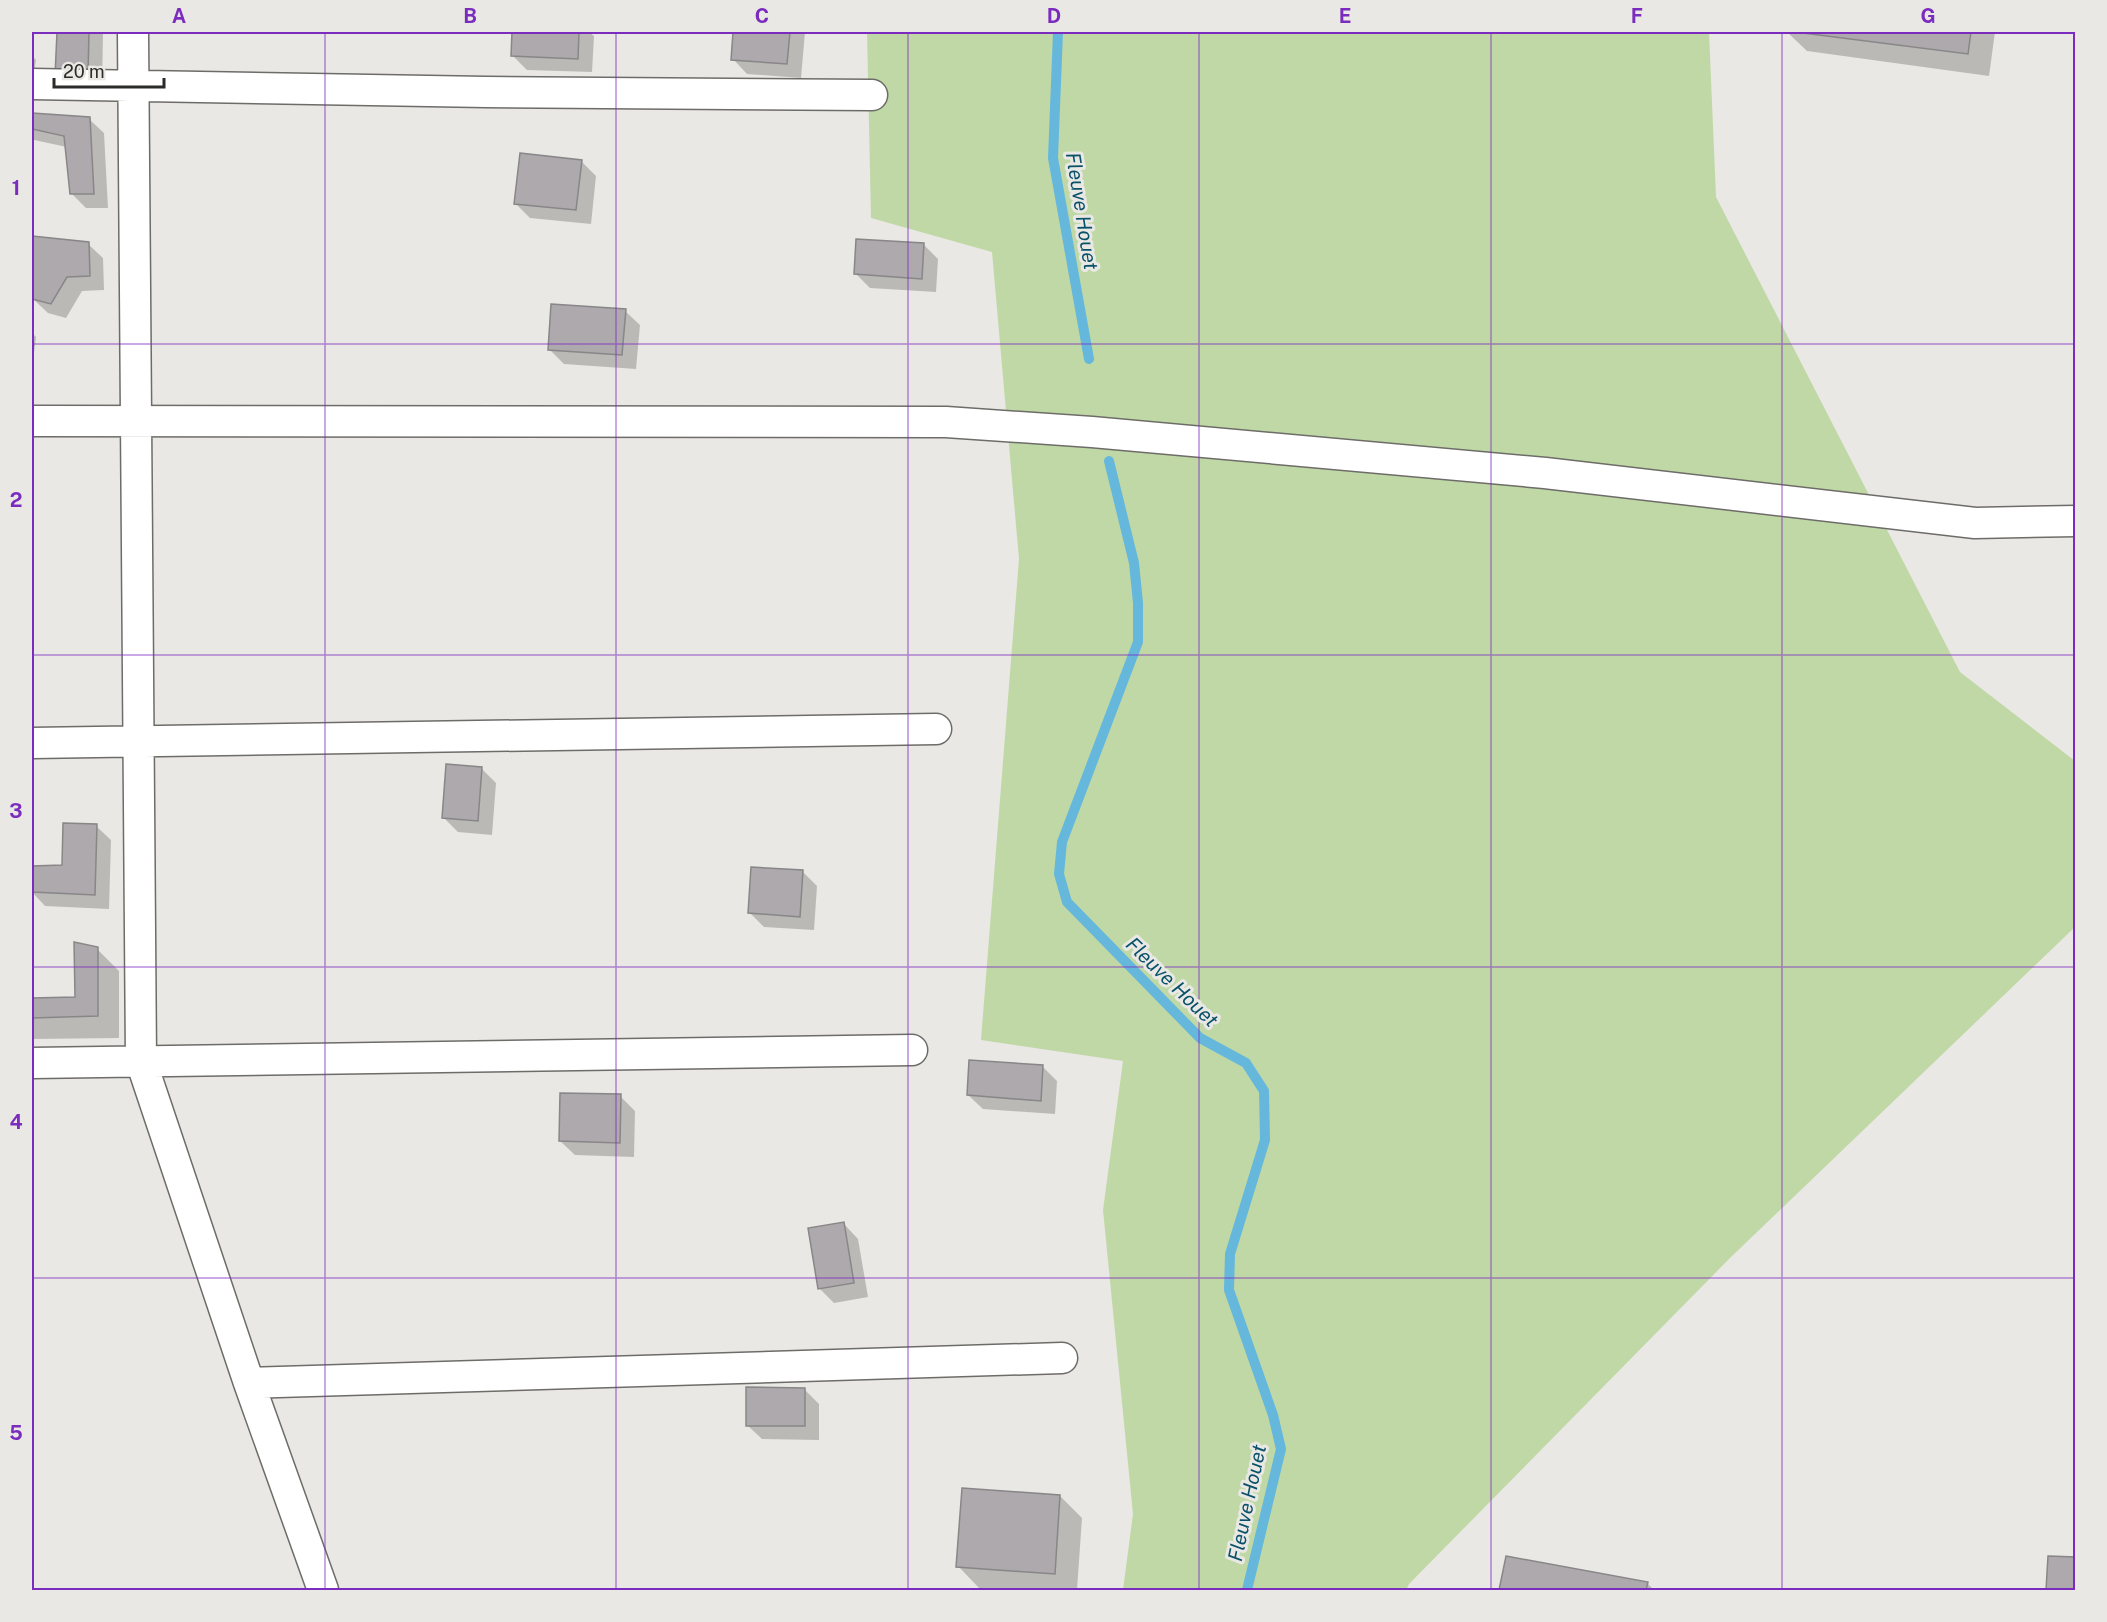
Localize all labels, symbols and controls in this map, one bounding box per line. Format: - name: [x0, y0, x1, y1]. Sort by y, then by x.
- text: A: [172, 4, 186, 28]
- text: B: [463, 4, 477, 28]
- text: C: [755, 4, 769, 28]
- text: D: [1047, 4, 1061, 28]
- text: E: [1339, 4, 1351, 28]
- text: F: [1631, 4, 1643, 28]
- text: G: [1920, 4, 1936, 28]
- scale bar: [54, 51, 164, 89]
- text: 20 m: [63, 61, 105, 82]
- water label: Fleuve Houet: [1061, 150, 1103, 272]
- text: 1: [12, 176, 20, 200]
- text: 2: [10, 488, 22, 512]
- text: 3: [9, 799, 23, 823]
- water label: Fleuve Houet: [1121, 932, 1223, 1032]
- text: 4: [9, 1110, 23, 1134]
- text: 5: [9, 1421, 23, 1445]
- water label: Fleuve Houet: [1223, 1442, 1271, 1564]

